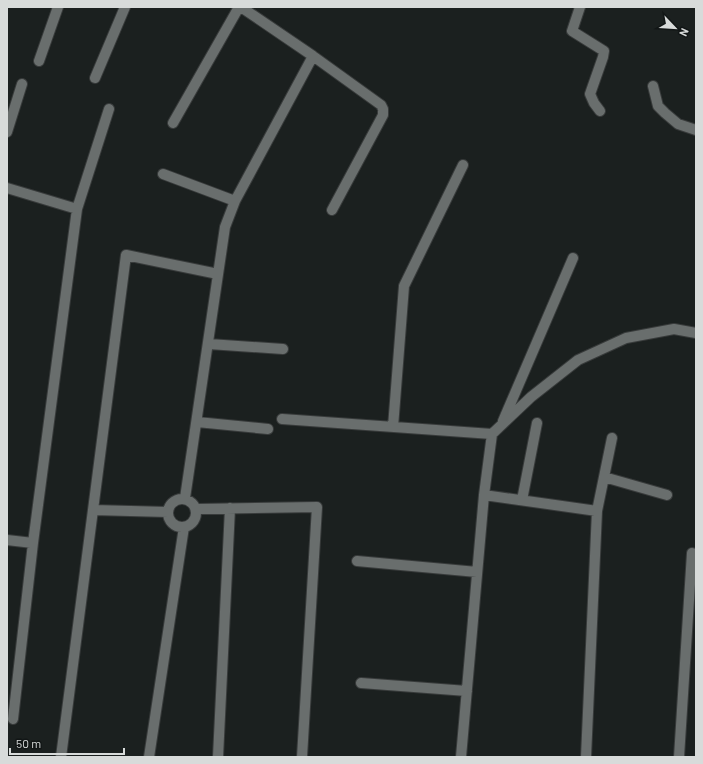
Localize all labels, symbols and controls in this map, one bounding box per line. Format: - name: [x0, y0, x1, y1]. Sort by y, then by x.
- north arrow: [655, 8, 695, 48]
- text: N: [677, 26, 692, 39]
- scale bar: [10, 730, 124, 756]
- text: 50 m: [16, 736, 41, 750]

